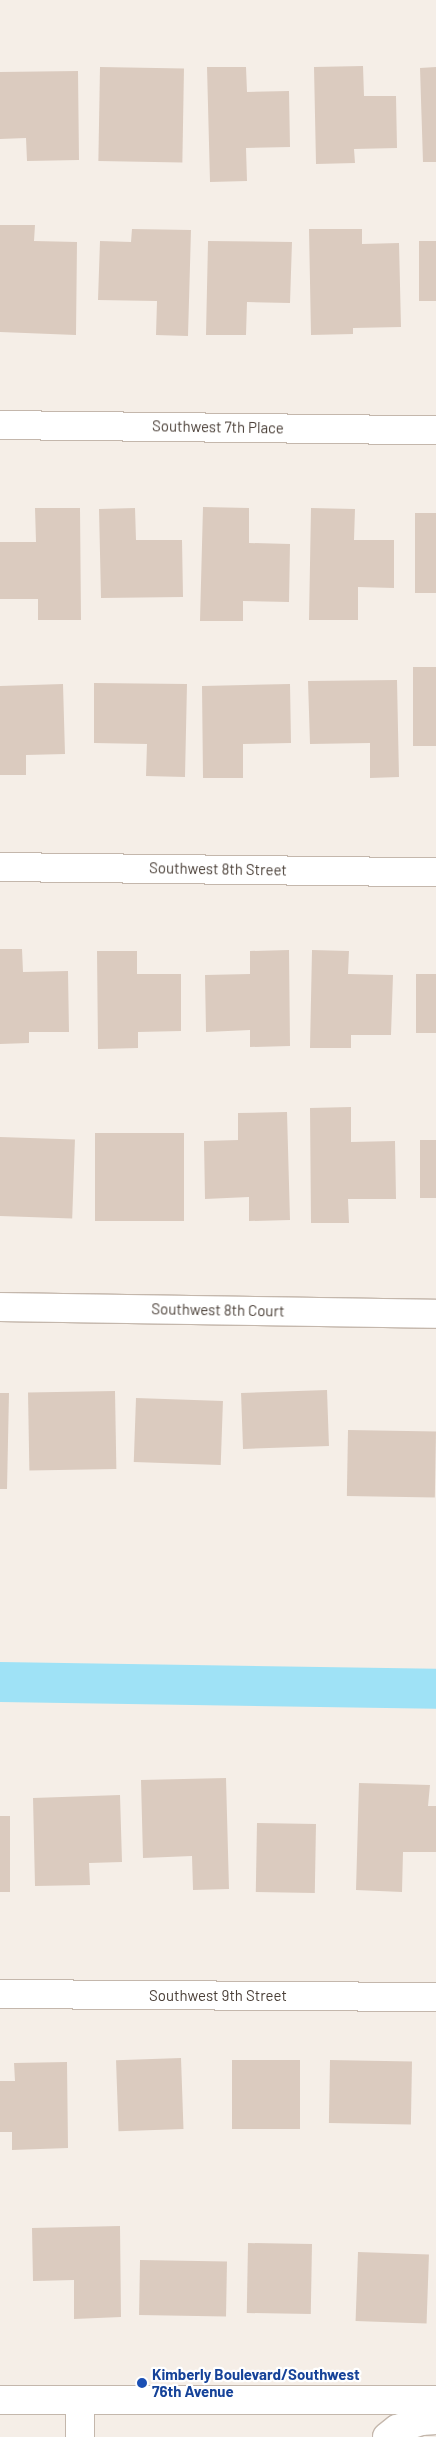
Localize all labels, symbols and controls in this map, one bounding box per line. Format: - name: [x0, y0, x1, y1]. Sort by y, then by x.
- street label: Southwest 7th Place: [152, 417, 284, 437]
- street label: Southwest 8th Street: [149, 859, 287, 879]
- street label: Southwest 8th Court: [151, 1300, 285, 1320]
- street label: Southwest 9th Street: [149, 1987, 287, 2005]
- place label: Kimberly Boulevard/Southwest 76th Avenue: [152, 2365, 360, 2400]
- marker: Kimberly Boulevard/Southwest 76th Avenue: [136, 2377, 148, 2389]

